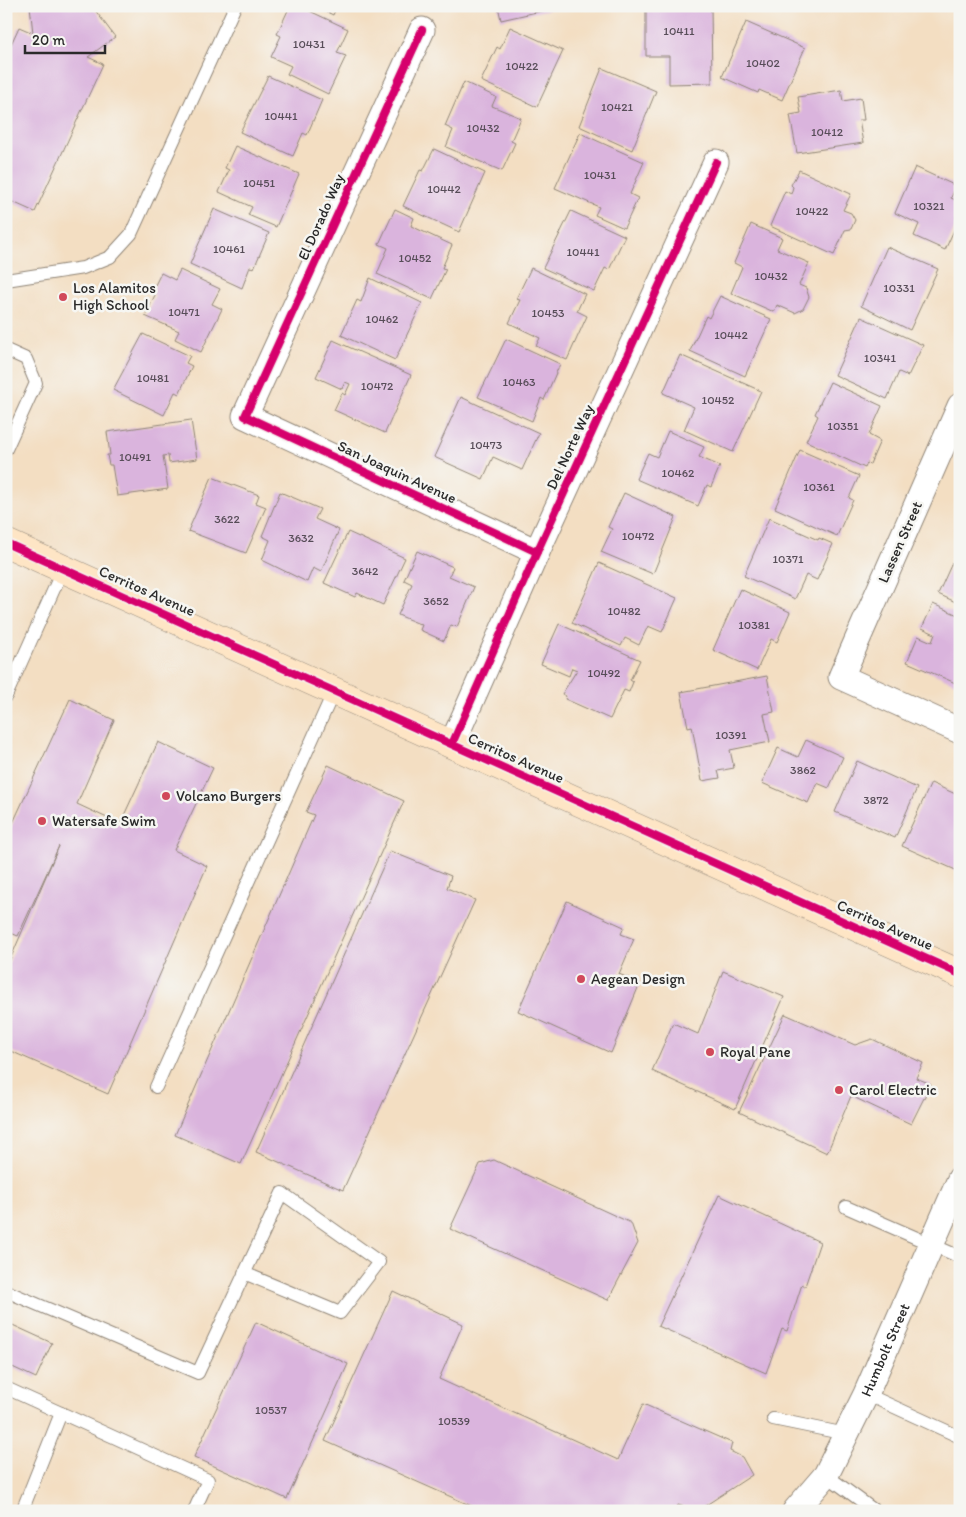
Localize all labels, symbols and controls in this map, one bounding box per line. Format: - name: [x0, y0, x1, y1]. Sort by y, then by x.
- scale bar: [25, 22, 105, 54]
- house number: 10411: [663, 24, 695, 38]
- text: 20 m: [32, 31, 66, 49]
- house number: 10431: [293, 37, 326, 51]
- house number: 10402: [746, 56, 781, 70]
- house number: 10422: [506, 59, 539, 73]
- house number: 10421: [601, 100, 633, 114]
- house number: 10441: [265, 109, 298, 123]
- house number: 10432: [466, 121, 500, 135]
- house number: 10412: [811, 125, 844, 139]
- house number: 10431: [584, 168, 617, 182]
- street label: El Dorado Way: [294, 171, 348, 263]
- house number: 10451: [243, 176, 275, 190]
- house number: 10442: [427, 182, 462, 196]
- house number: 10321: [913, 199, 945, 213]
- house number: 10422: [796, 204, 829, 218]
- house number: 10461: [213, 242, 245, 256]
- house number: 10441: [567, 245, 600, 259]
- house number: 10452: [399, 251, 432, 265]
- house number: 10432: [754, 269, 788, 283]
- place label: Los Alamitos High School: [73, 279, 156, 314]
- house number: 10331: [883, 281, 915, 295]
- marker: Los Alamitos High School: [57, 291, 69, 303]
- house number: 10471: [168, 305, 200, 319]
- house number: 10453: [531, 306, 565, 320]
- house number: 10462: [366, 312, 399, 326]
- house number: 10442: [714, 328, 749, 342]
- house number: 10341: [864, 351, 897, 365]
- house number: 10481: [137, 371, 170, 385]
- house number: 10463: [502, 375, 536, 389]
- house number: 10472: [361, 379, 394, 393]
- house number: 10452: [702, 393, 735, 407]
- street label: Del Norte Way: [542, 402, 598, 492]
- house number: 10351: [827, 419, 859, 433]
- street label: San Joaquin Avenue: [335, 437, 459, 507]
- house number: 10473: [470, 438, 503, 452]
- house number: 10491: [119, 450, 151, 464]
- house number: 10462: [662, 466, 695, 480]
- house number: 10361: [803, 480, 835, 494]
- street label: Lassen Street: [874, 498, 926, 586]
- house number: 3622: [214, 512, 240, 526]
- house number: 10472: [622, 529, 655, 543]
- house number: 3632: [288, 531, 315, 545]
- house number: 10371: [772, 552, 804, 566]
- street label: Cerritos Avenue: [96, 562, 198, 620]
- house number: 3642: [352, 564, 379, 578]
- house number: 3652: [423, 594, 449, 608]
- house number: 10482: [607, 604, 641, 618]
- house number: 10381: [738, 618, 770, 632]
- house number: 10492: [588, 666, 621, 680]
- house number: 10391: [715, 728, 747, 742]
- street label: Cerritos Avenue: [465, 729, 567, 787]
- house number: 3862: [790, 763, 817, 777]
- place label: Volcano Burgers: [176, 787, 281, 805]
- marker: Volcano Burgers: [160, 790, 172, 802]
- house number: 3872: [863, 793, 889, 807]
- place label: Watersafe Swim: [52, 812, 156, 830]
- marker: Watersafe Swim: [36, 815, 48, 827]
- street label: Cerritos Avenue: [834, 896, 936, 954]
- place label: Aegean Design: [591, 970, 685, 988]
- marker: Aegean Design: [575, 973, 587, 985]
- place label: Royal Pane: [720, 1043, 791, 1061]
- marker: Royal Pane: [704, 1046, 716, 1058]
- place label: Carol Electric: [849, 1081, 937, 1099]
- marker: Carol Electric: [833, 1084, 845, 1096]
- street label: Humbolt Street: [857, 1300, 914, 1399]
- house number: 10537: [255, 1403, 287, 1417]
- house number: 10539: [438, 1414, 470, 1428]

